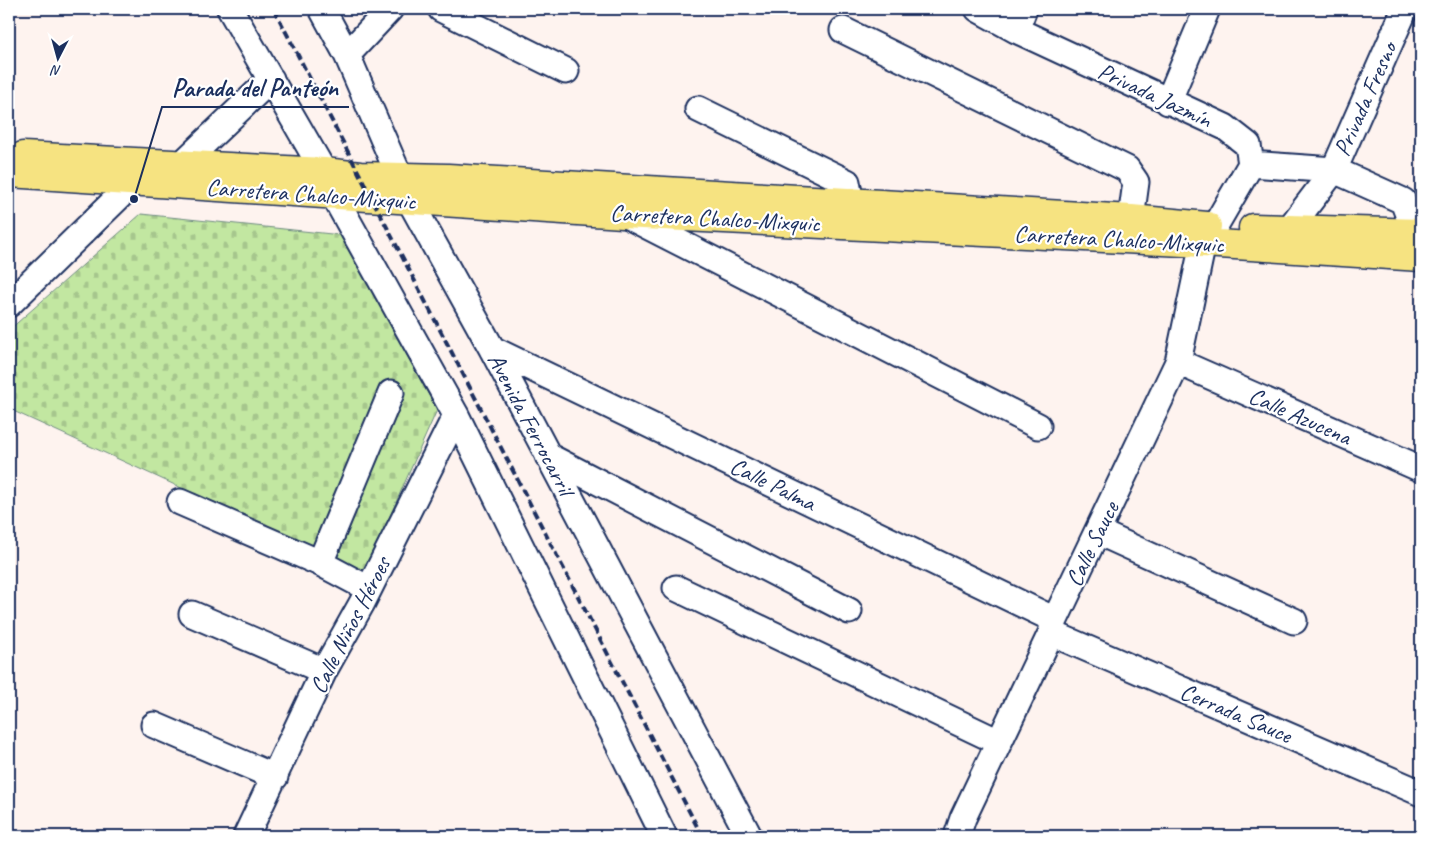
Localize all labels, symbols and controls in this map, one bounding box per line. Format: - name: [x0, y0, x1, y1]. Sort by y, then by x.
- north arrow: [32, 32, 82, 82]
- street label: Privada Fresno: [1327, 35, 1404, 161]
- street label: Privada Jazmín: [1093, 56, 1218, 135]
- text: N: [49, 61, 62, 79]
- callout: Parada del Panteón: [162, 67, 349, 107]
- text: Parada del Panteón: [172, 72, 339, 104]
- street label: Carretera Chalco-Mixquic: [205, 172, 418, 216]
- street label: Carretera Chalco-Mixquic: [609, 198, 822, 239]
- street label: Carretera Chalco-Mixquic: [1013, 219, 1226, 260]
- street label: Avenida Ferrocarril: [481, 348, 583, 504]
- street label: Calle Azucena: [1244, 380, 1357, 452]
- street label: Calle Palma: [725, 450, 822, 518]
- street label: Calle Sauce: [1059, 495, 1126, 591]
- street label: Calle Niños Héroes: [303, 550, 398, 698]
- street label: Cerrada Sauce: [1176, 676, 1298, 751]

